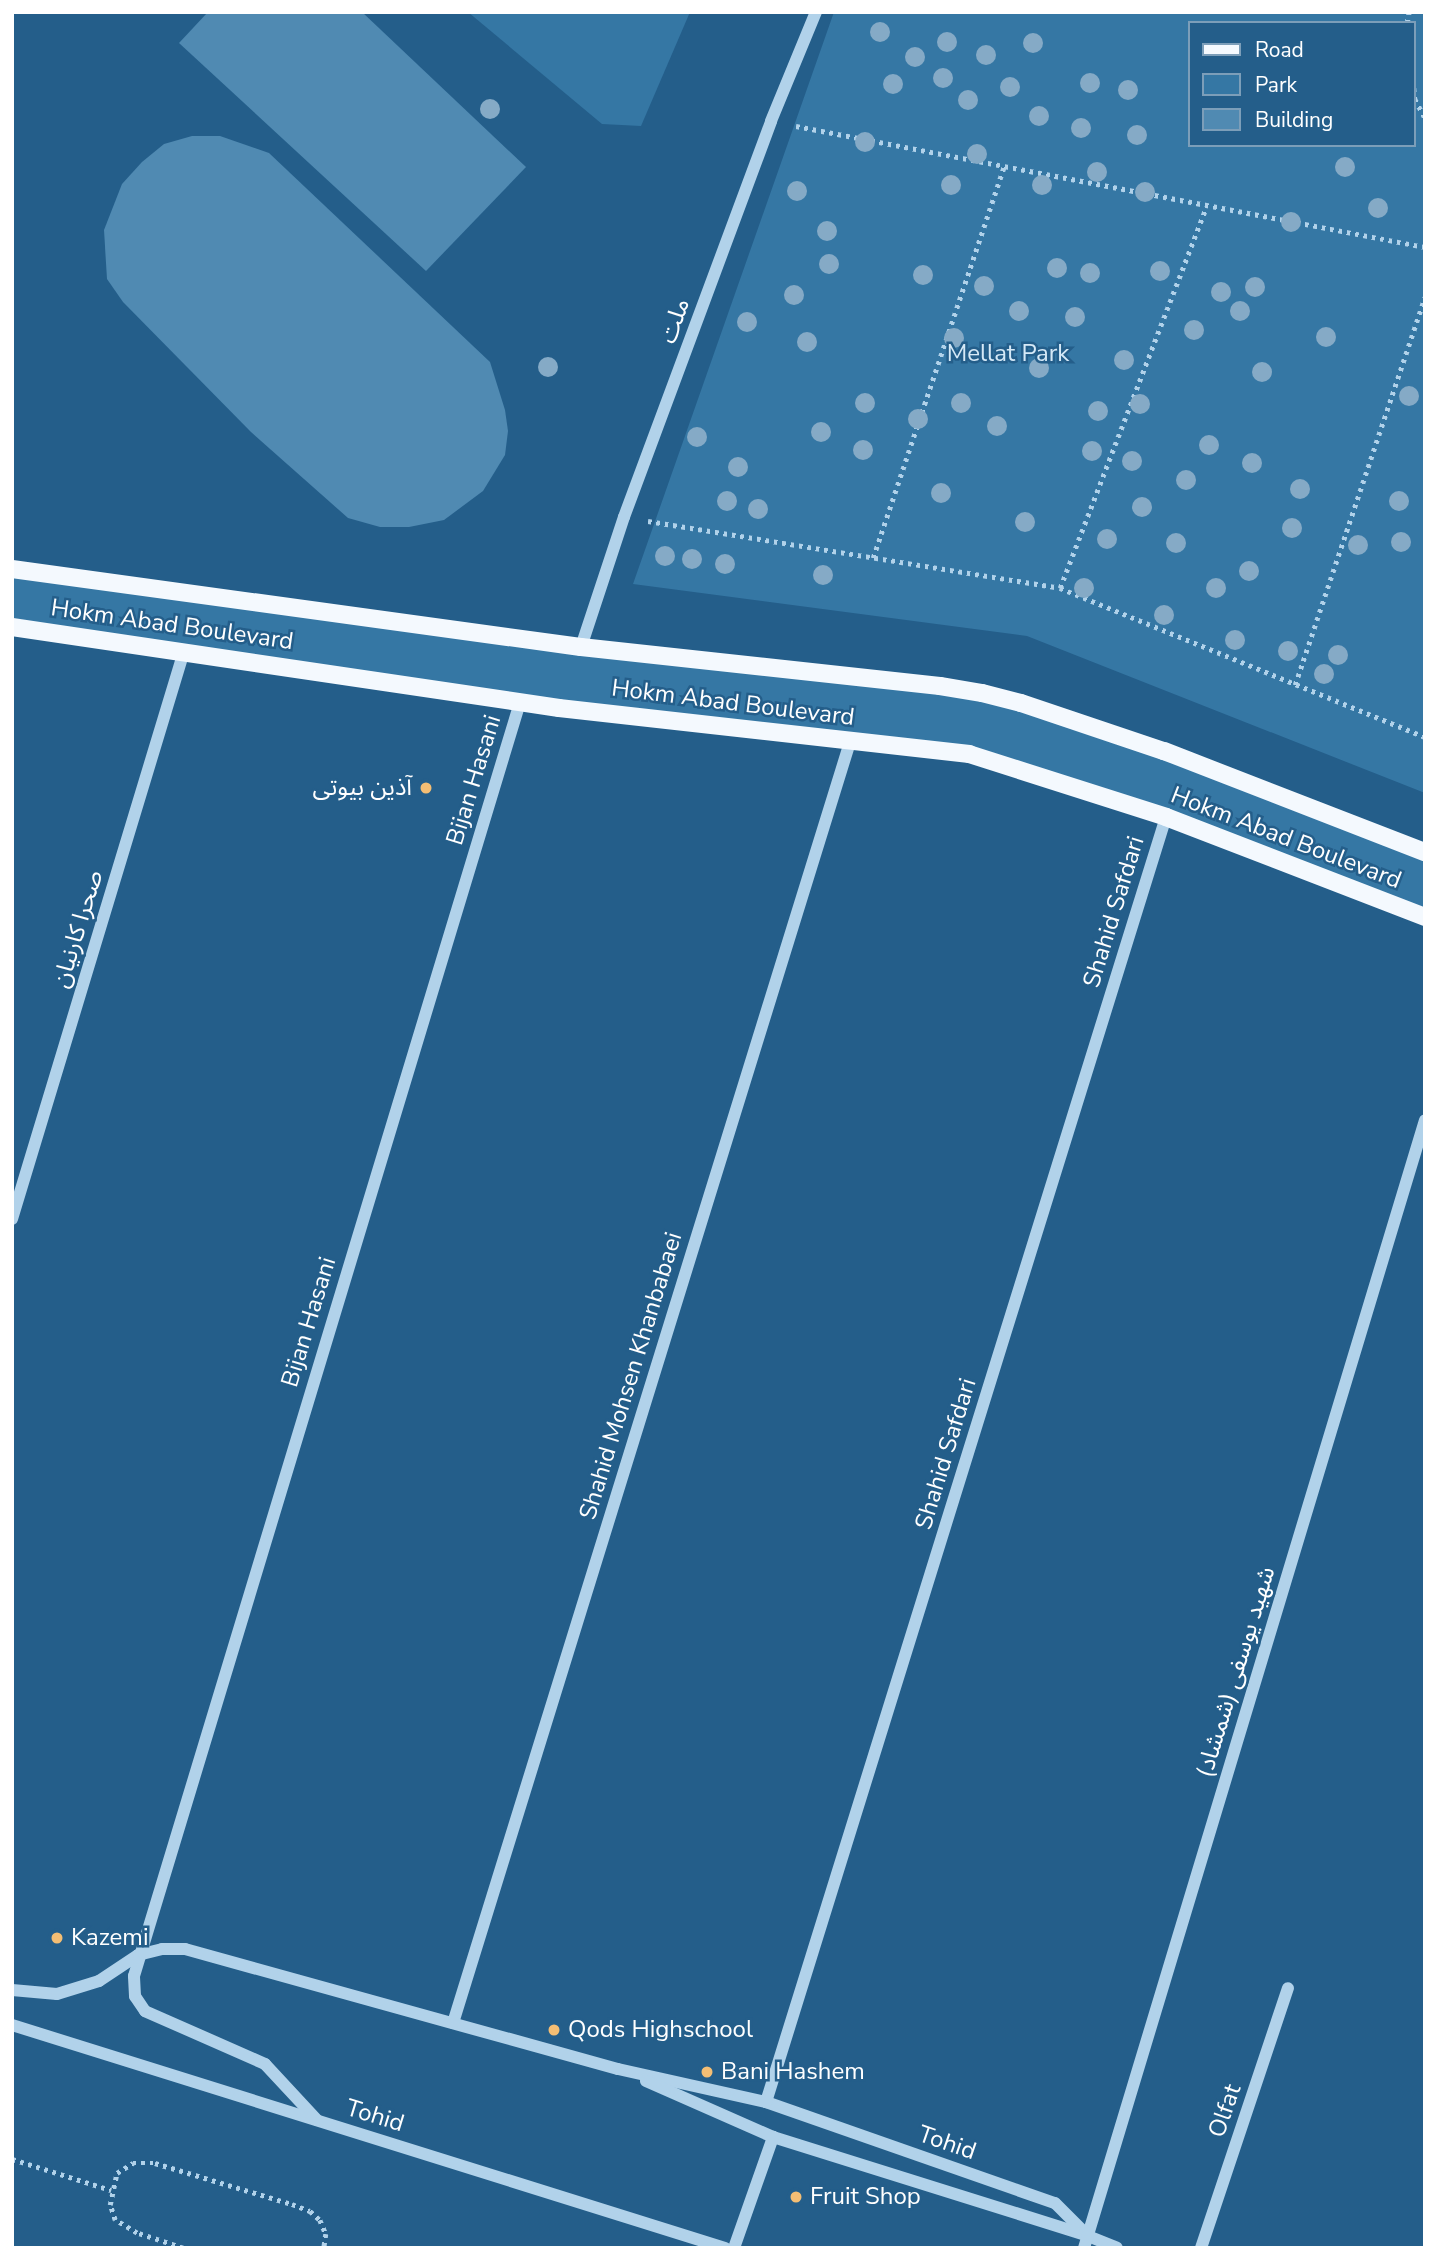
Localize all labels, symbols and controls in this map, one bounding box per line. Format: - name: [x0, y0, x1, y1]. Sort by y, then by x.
- legend: [1188, 21, 1416, 147]
- text: Road: [1255, 36, 1304, 64]
- text: Park: [1255, 71, 1297, 99]
- text: Building: [1255, 106, 1333, 134]
- street label: ملت: [654, 294, 696, 348]
- park label: Mellat Park: [947, 340, 1069, 368]
- street label: Hokm Abad Boulevard: [49, 594, 295, 656]
- street label: Hokm Abad Boulevard: [610, 674, 856, 732]
- street label: Bijan Hasani: [441, 712, 507, 848]
- place label: آذین بیوتی: [312, 774, 412, 802]
- marker: آذین بیوتی: [418, 780, 434, 796]
- street label: Hokm Abad Boulevard: [1167, 781, 1405, 895]
- street label: Shahid Safdari: [1077, 833, 1151, 991]
- street label: صحرا کارنیان: [46, 867, 110, 991]
- street label: Shahid Mohsen Khanbabaei: [574, 1229, 688, 1523]
- street label: Bijan Hasani: [276, 1254, 342, 1390]
- street label: Shahid Safdari: [909, 1375, 983, 1533]
- street label: شهید یوسفی (شمشاد): [1190, 1563, 1282, 1781]
- place label: Kazemi: [71, 1924, 148, 1952]
- marker: Kazemi: [49, 1930, 65, 1946]
- place label: Qods Highschool: [568, 2016, 753, 2044]
- marker: Qods Highschool: [546, 2022, 562, 2038]
- place label: Bani Hashem: [721, 2058, 865, 2086]
- marker: Bani Hashem: [699, 2064, 715, 2080]
- street label: Olfat: [1203, 2081, 1247, 2141]
- street label: Tohid: [343, 2094, 407, 2138]
- street label: Tohid: [914, 2120, 980, 2166]
- place label: Fruit Shop: [810, 2183, 921, 2211]
- marker: Fruit Shop: [788, 2189, 804, 2205]

